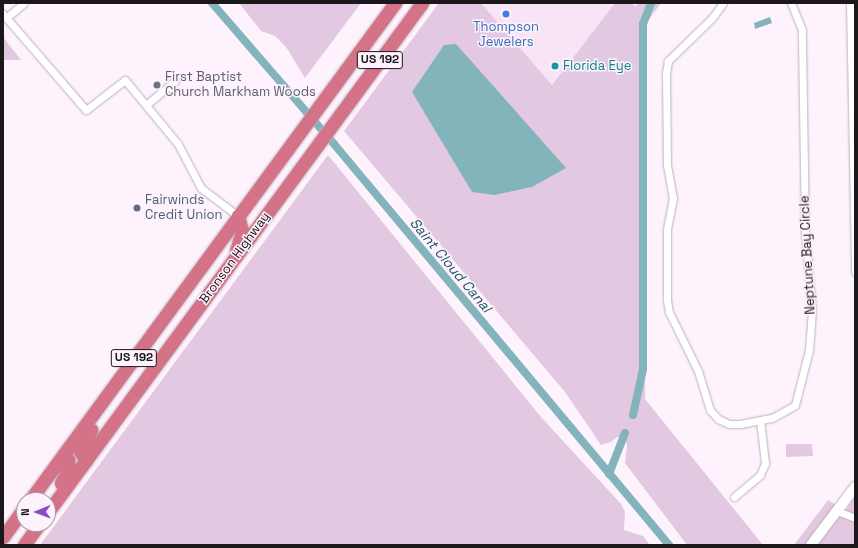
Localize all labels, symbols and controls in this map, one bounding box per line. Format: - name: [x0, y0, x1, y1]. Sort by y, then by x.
- marker: Thompson Jewelers: [501, 9, 511, 19]
- place label: Thompson Jewelers: [473, 20, 539, 51]
- road number: US 192: [356, 50, 404, 70]
- place label: Florida Eye: [563, 58, 631, 74]
- marker: Florida Eye: [550, 61, 560, 71]
- place label: First Baptist Church Markham Woods: [165, 70, 316, 101]
- marker: First Baptist Church Markham Woods: [152, 80, 162, 90]
- place label: Fairwinds Credit Union: [145, 193, 222, 224]
- street label: Neptune Bay Circle: [797, 195, 819, 315]
- marker: Fairwinds Credit Union: [132, 203, 142, 213]
- street label: Bronson Highway: [197, 209, 273, 307]
- water label: Saint Cloud Canal: [407, 214, 495, 316]
- road number: US 192: [110, 348, 158, 368]
- north arrow: [16, 492, 56, 532]
- text: N: [18, 508, 32, 516]

